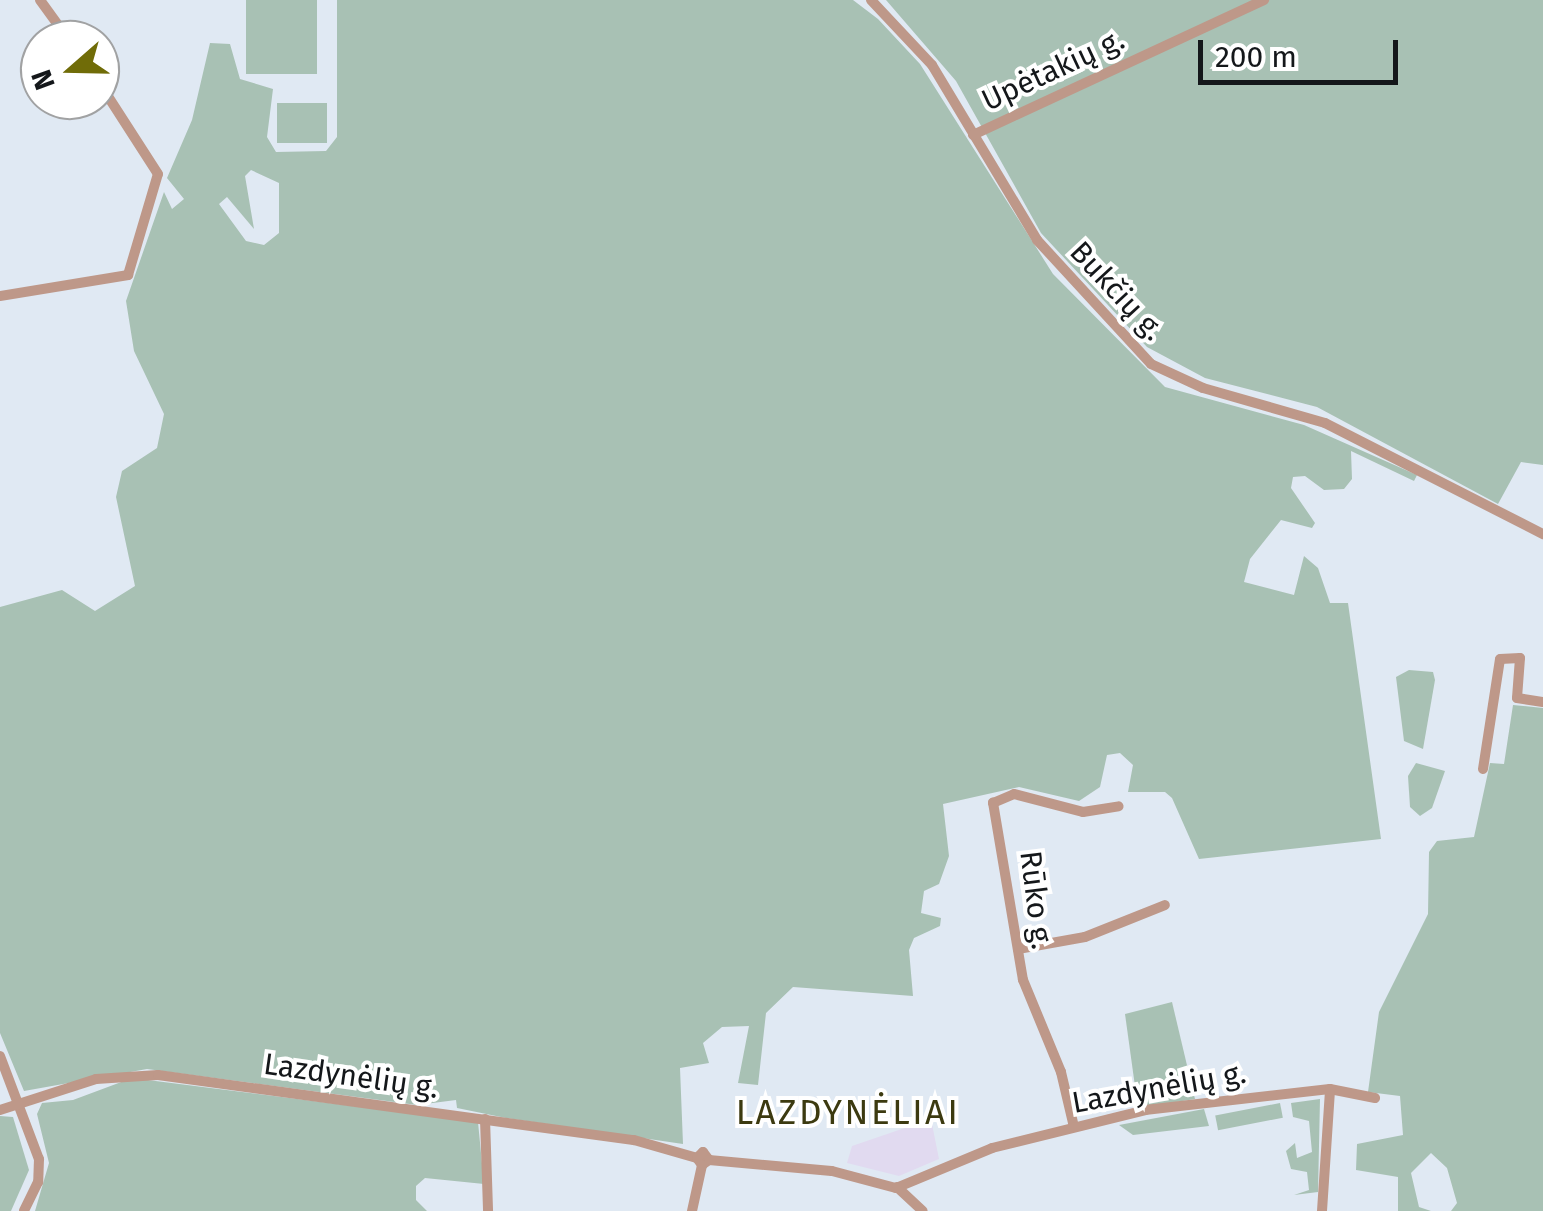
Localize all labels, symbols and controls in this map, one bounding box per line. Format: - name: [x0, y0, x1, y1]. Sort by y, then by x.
- north arrow: [20, 20, 120, 120]
- scale bar: [1203, 20, 1403, 82]
- street label: Upėtakių g.: [976, 21, 1130, 119]
- text: 200 m: [1215, 39, 1297, 75]
- text: N: [25, 65, 62, 94]
- street label: Bukčių g.: [1062, 234, 1172, 348]
- street label: Rūko g.: [1012, 849, 1060, 951]
- street label: Lazdynėlių g.: [261, 1046, 441, 1106]
- street label: Lazdynėlių g.: [1069, 1055, 1249, 1121]
- district label: LAZDYNĖLIAI: [736, 1091, 960, 1133]

